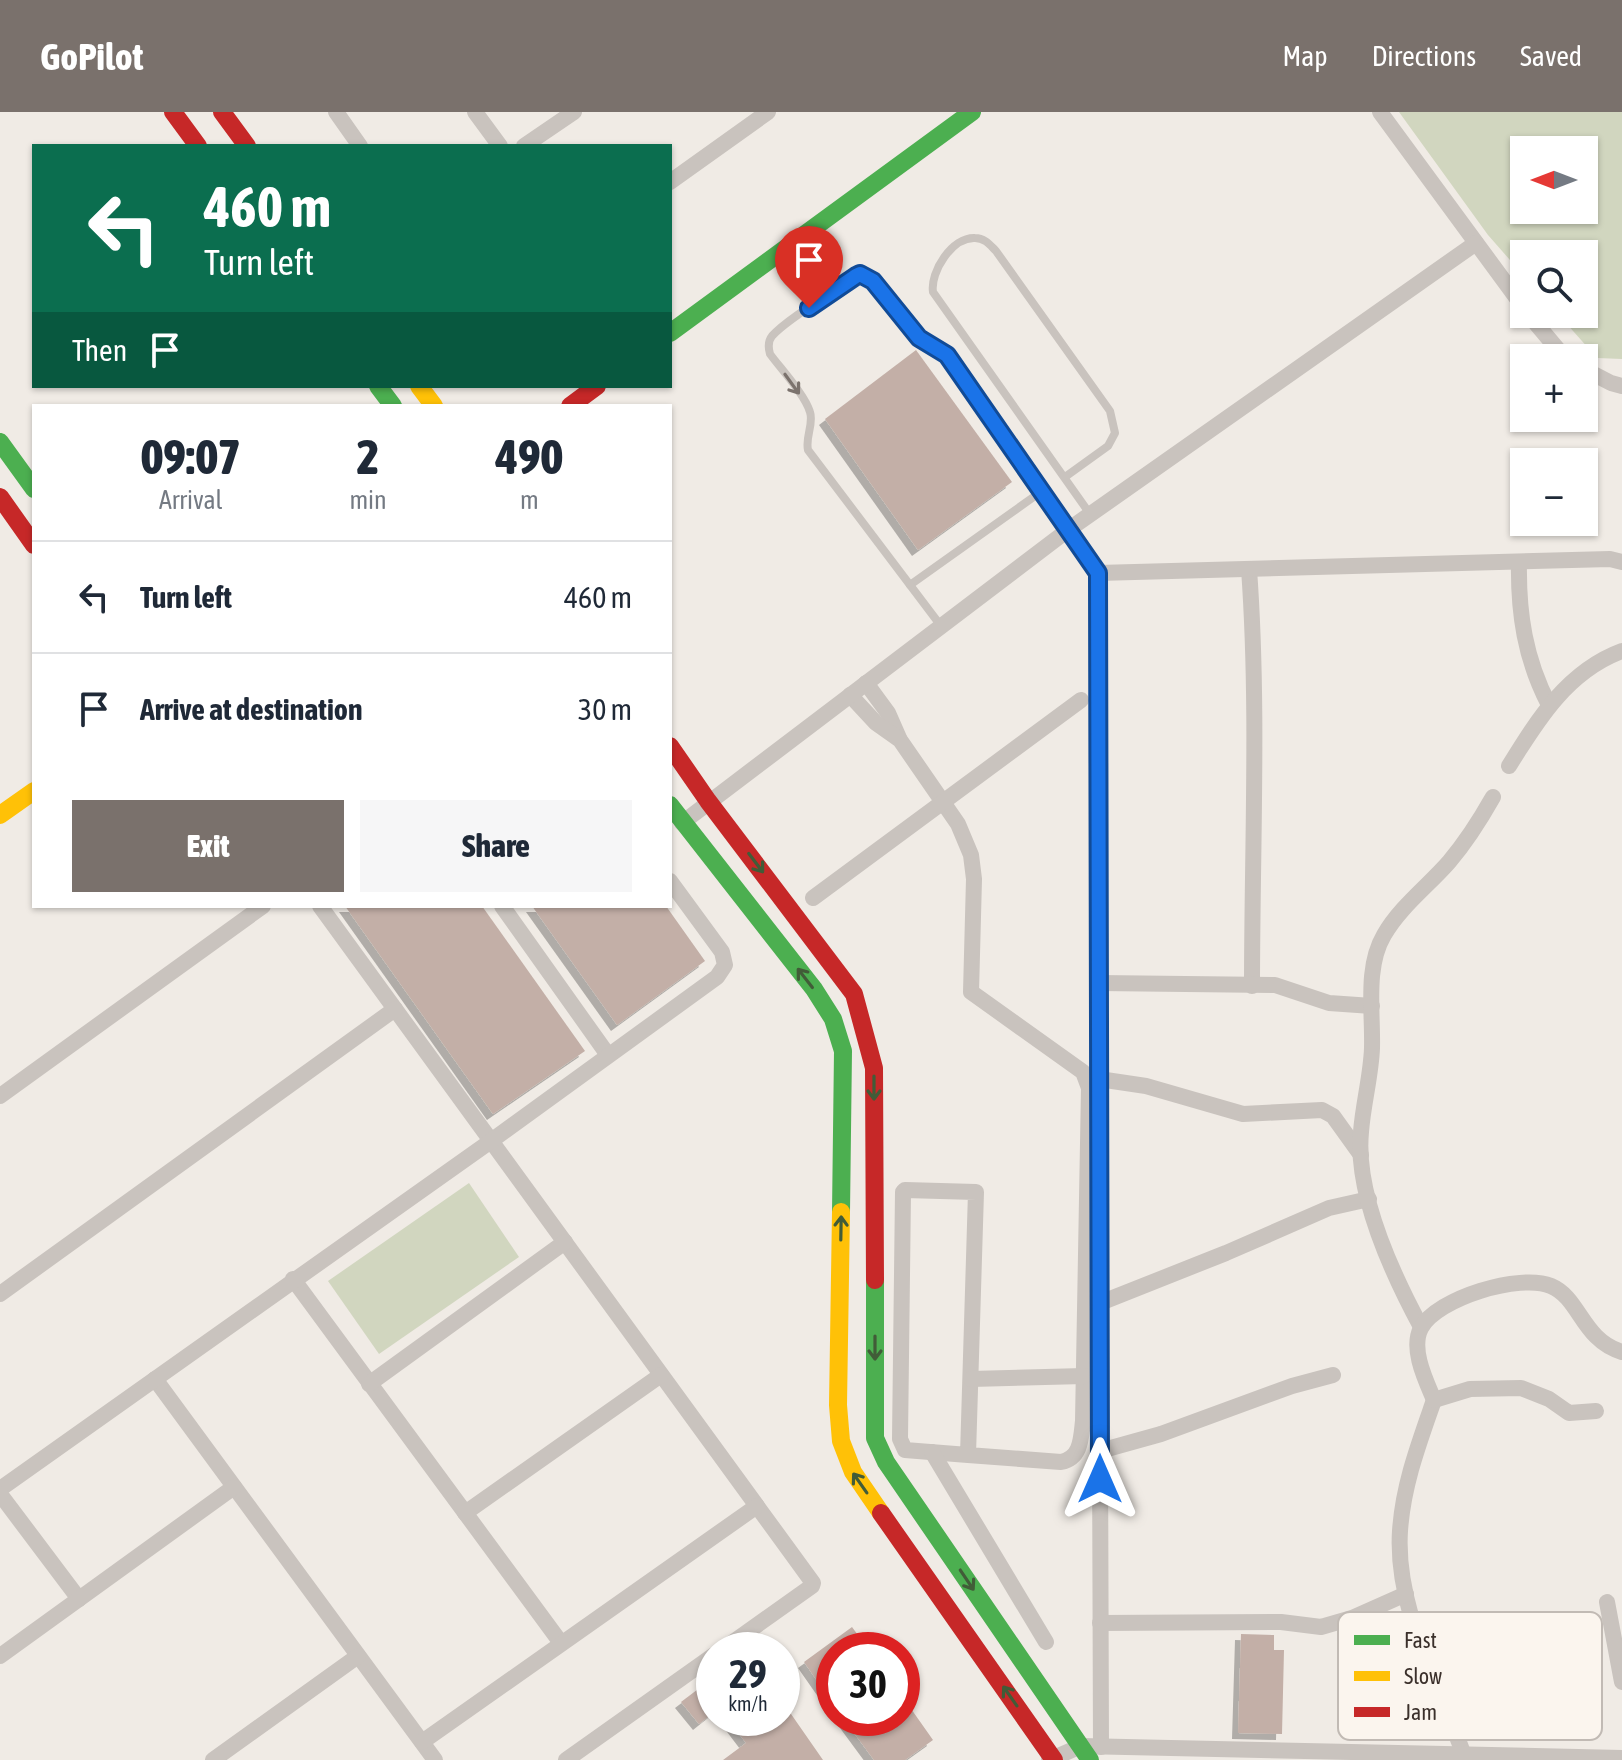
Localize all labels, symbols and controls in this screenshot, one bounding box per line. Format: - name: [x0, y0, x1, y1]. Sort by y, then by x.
- text: GoPilot: [40, 35, 143, 78]
- text: Map: [1283, 40, 1328, 72]
- text: Directions: [1372, 40, 1476, 72]
- text: Saved: [1520, 40, 1582, 72]
- north arrow: [1510, 136, 1598, 224]
- map controls: [1510, 136, 1598, 536]
- text: 460 m: [204, 175, 331, 239]
- icon: left: [72, 176, 176, 280]
- pin: [775, 226, 843, 308]
- icon: arrive: [787, 238, 831, 282]
- button: search: [1510, 240, 1598, 328]
- text: Turn left: [204, 241, 314, 283]
- icon: arrive: [143, 328, 187, 372]
- text: Then: [72, 333, 127, 367]
- button: +: [1510, 344, 1598, 432]
- one-way arrow: [783, 373, 800, 394]
- text: 09:07: [141, 429, 241, 484]
- text: 2: [357, 429, 379, 484]
- text: 490: [496, 429, 563, 484]
- button: −: [1510, 448, 1598, 536]
- text: Arrival: [159, 485, 222, 515]
- text: min: [349, 485, 387, 515]
- text: m: [520, 485, 539, 515]
- icon: left: [72, 575, 116, 619]
- text: Turn left: [140, 580, 232, 614]
- text: 460 m: [564, 580, 632, 614]
- icon: arrive: [72, 687, 116, 731]
- text: Arrive at destination: [140, 692, 362, 726]
- text: 30 m: [578, 692, 632, 726]
- button: Exit: [72, 800, 344, 892]
- button: Share: [360, 800, 632, 892]
- one-way arrow: [747, 852, 764, 873]
- one-way arrow: [796, 968, 814, 989]
- one-way arrow: [866, 1074, 882, 1101]
- one-way arrow: [833, 1215, 849, 1242]
- one-way arrow: [867, 1334, 883, 1361]
- position arrow: [1058, 1437, 1142, 1521]
- one-way arrow: [852, 1473, 868, 1495]
- one-way arrow: [959, 1569, 975, 1591]
- legend: [1338, 1612, 1602, 1740]
- text: Fast: [1404, 1627, 1437, 1653]
- speed limit sign: 30: [816, 1632, 920, 1736]
- text: 29: [729, 1651, 767, 1696]
- text: Slow: [1404, 1663, 1442, 1689]
- one-way arrow: [1001, 1686, 1018, 1708]
- text: km/h: [728, 1692, 768, 1715]
- text: Jam: [1404, 1699, 1437, 1725]

